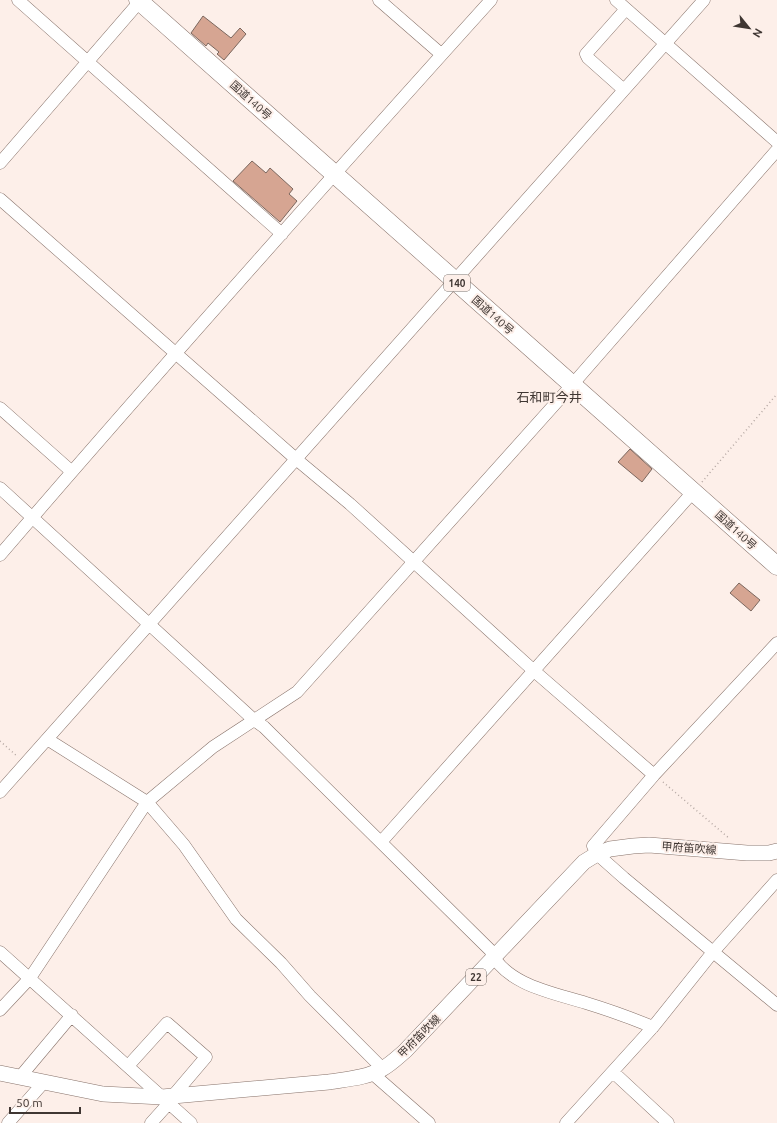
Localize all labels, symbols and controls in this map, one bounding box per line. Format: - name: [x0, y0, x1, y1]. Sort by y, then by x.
- north arrow: [729, 8, 769, 48]
- text: N: [750, 26, 765, 40]
- street label: 国道140号: [228, 78, 274, 122]
- road number: 140: [444, 275, 470, 291]
- street label: 国道140号: [470, 294, 516, 336]
- district label: 石和町今井: [516, 390, 582, 404]
- street label: 国道140号: [713, 508, 759, 552]
- street label: 甲府笛吹線: [661, 840, 717, 856]
- road number: 22: [466, 969, 486, 985]
- street label: 甲府笛吹線: [395, 1012, 443, 1060]
- scale bar: [10, 1089, 80, 1115]
- text: 50 m: [16, 1096, 43, 1109]

